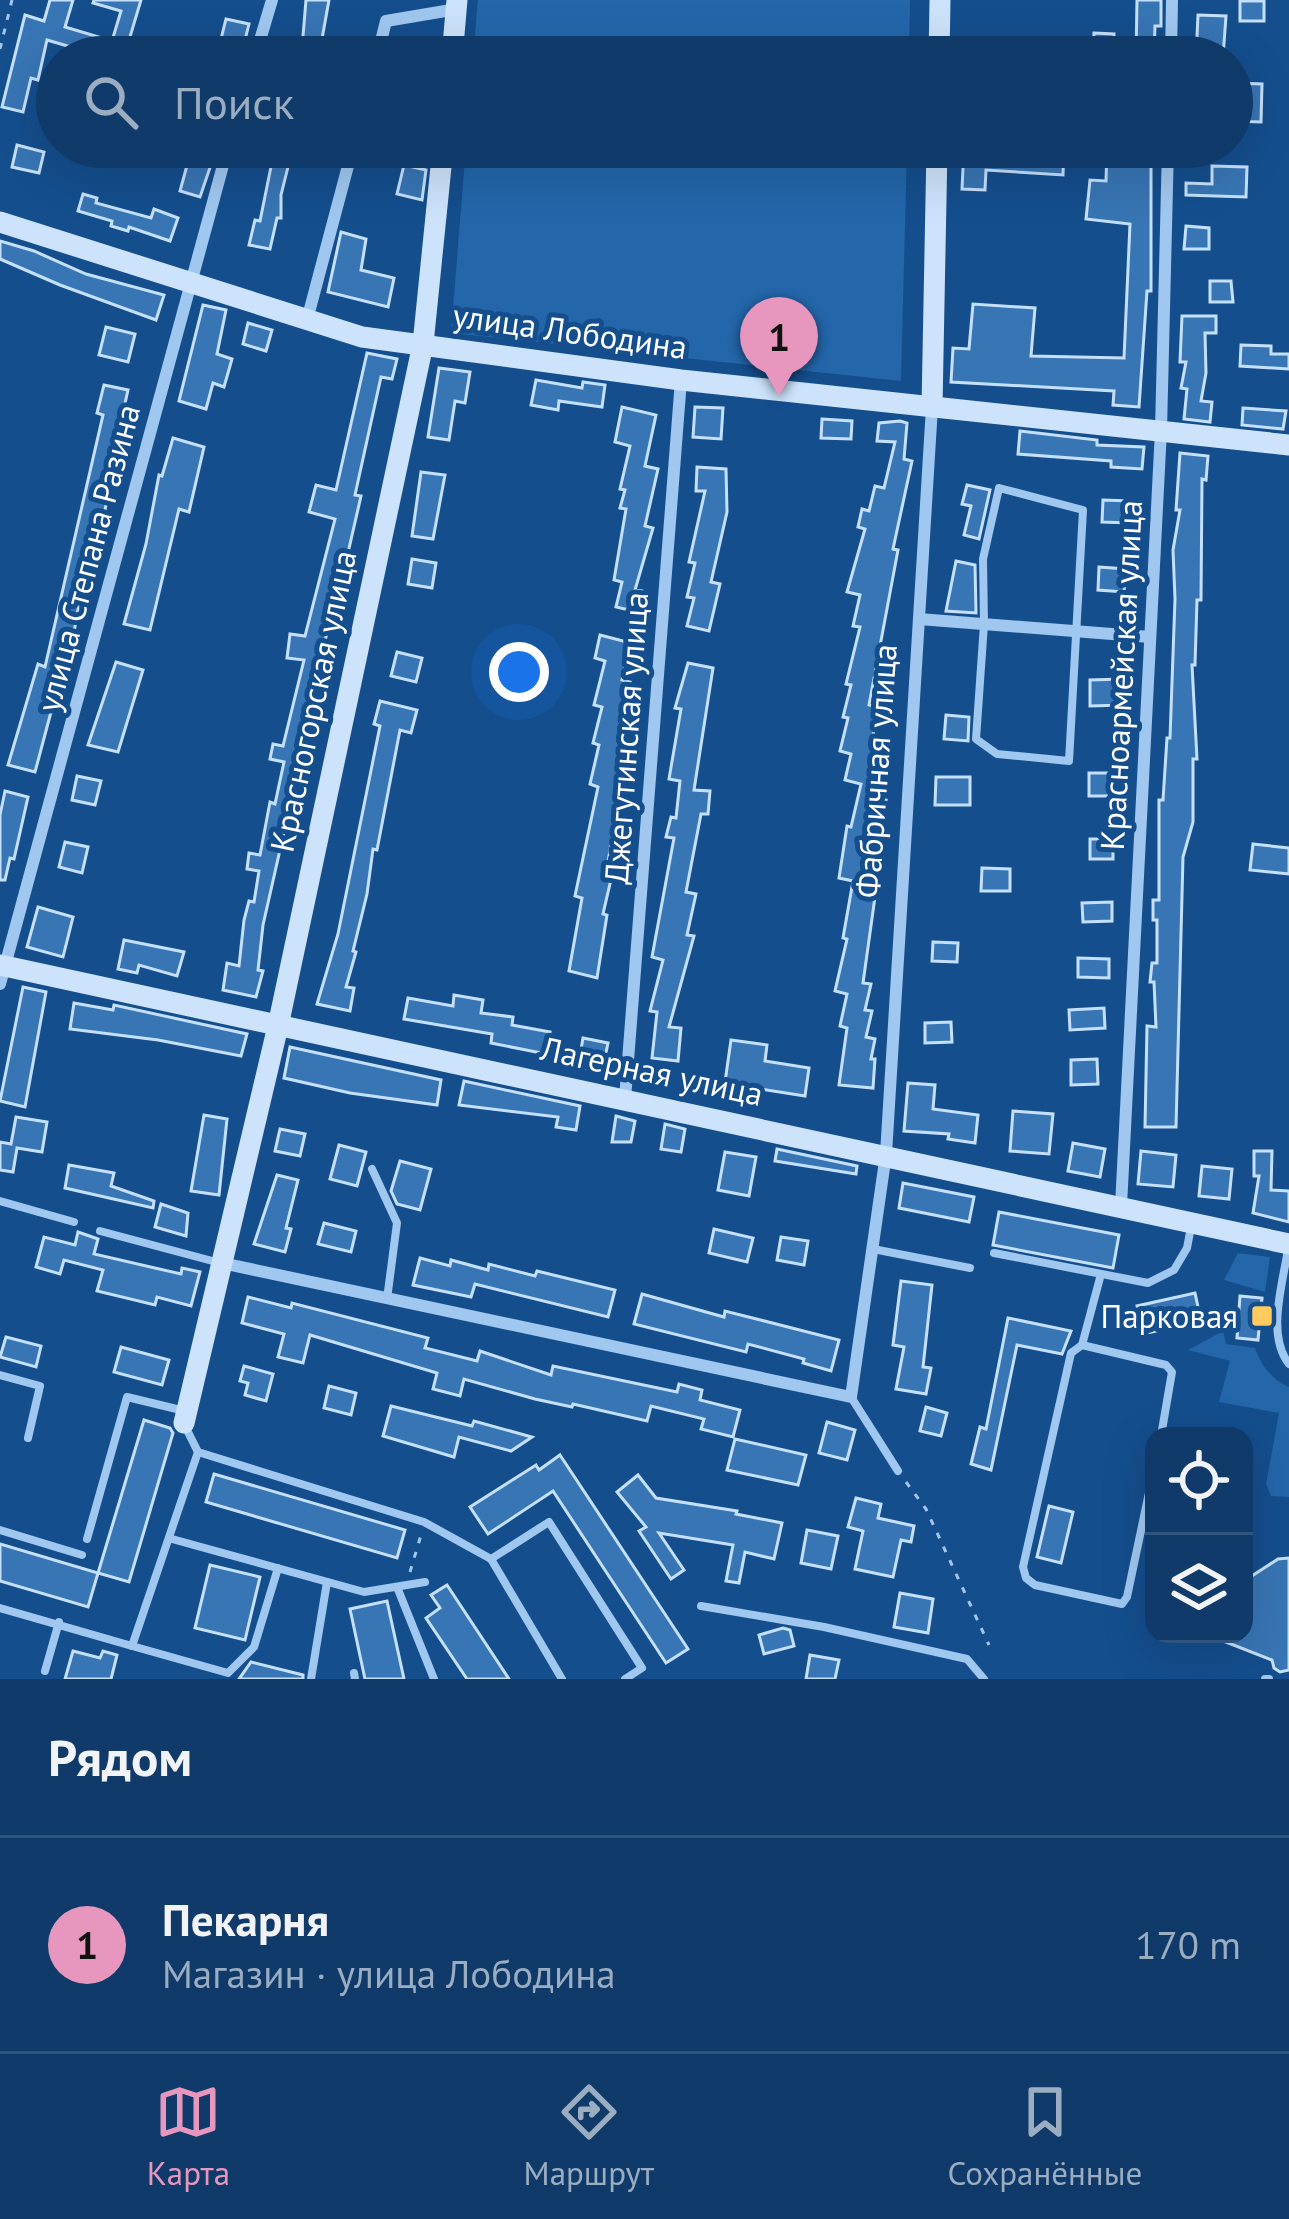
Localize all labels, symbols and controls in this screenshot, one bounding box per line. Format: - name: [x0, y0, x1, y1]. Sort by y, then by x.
- search box: [36, 36, 1253, 168]
- icon: search: [78, 69, 144, 135]
- text: Поиск: [174, 73, 294, 131]
- street label: улица Лободина: [450, 293, 690, 368]
- pin: 1: [740, 297, 818, 396]
- street label: улица Степана Разина: [26, 399, 149, 716]
- street label: Красноармейская улица: [1090, 499, 1151, 851]
- street label: Красногорская улица: [260, 546, 366, 856]
- street label: Джегутинская улица: [594, 591, 657, 885]
- your location: [489, 642, 549, 702]
- street label: Фабричная улица: [845, 643, 906, 899]
- street label: Лагерная улица: [536, 1026, 767, 1115]
- place label: Парковая: [1100, 1294, 1238, 1337]
- marker: Парковая: [1249, 1303, 1275, 1329]
- map controls: [1145, 1427, 1253, 1643]
- button: locate: [1145, 1427, 1253, 1535]
- button: layers: [1145, 1535, 1253, 1643]
- text: Рядом: [48, 1724, 192, 1790]
- text: Пекарня: [162, 1890, 329, 1948]
- text: 1: [76, 1919, 98, 1970]
- text: 170 m: [1135, 1919, 1241, 1970]
- text: Магазин · улица Лободина: [162, 1948, 616, 1999]
- tab: Карта: [147, 2079, 230, 2194]
- tab: Маршрут: [524, 2079, 654, 2194]
- tab: Сохранённые: [948, 2079, 1142, 2194]

